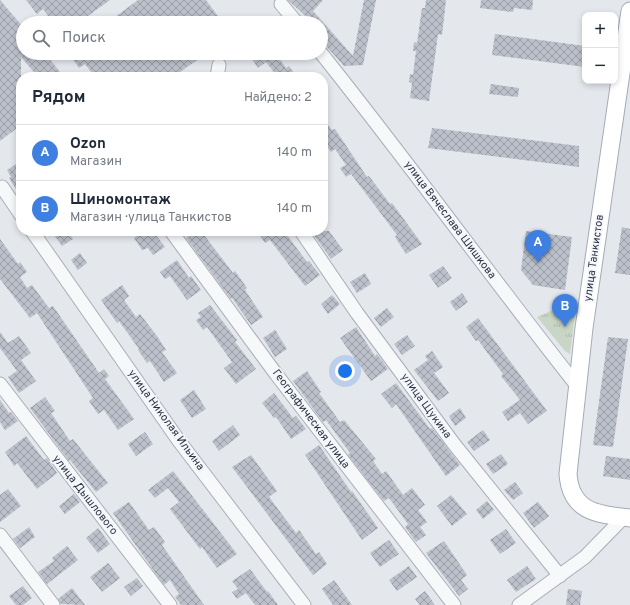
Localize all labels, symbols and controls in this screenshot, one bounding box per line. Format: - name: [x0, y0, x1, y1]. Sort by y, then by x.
- map controls: [582, 12, 618, 84]
- button: +: [582, 12, 618, 48]
- search box: [16, 16, 328, 60]
- icon: search: [30, 27, 52, 49]
- text: Поиск: [62, 29, 106, 48]
- button: −: [582, 48, 618, 84]
- text: Рядом: [32, 87, 85, 109]
- text: Найдено: 2: [244, 90, 312, 106]
- text: Ozon: [70, 135, 106, 154]
- text: A: [40, 145, 50, 161]
- text: 140 m: [277, 145, 312, 161]
- text: Магазин: [70, 154, 122, 170]
- street label: улица Вячеслава Шишкова: [401, 158, 499, 282]
- text: Шиномонтаж: [70, 191, 171, 210]
- text: B: [41, 201, 49, 217]
- text: 140 m: [277, 201, 312, 217]
- text: Магазин · улица Танкистов: [70, 210, 232, 226]
- street label: улица Танкистов: [581, 214, 607, 302]
- pin: A: [525, 230, 551, 263]
- pin: B: [552, 294, 578, 327]
- your location: [335, 361, 355, 381]
- street label: улица Николая Ильина: [125, 367, 207, 473]
- street label: Географическая улица: [269, 367, 353, 471]
- street label: улица Щукина: [398, 371, 455, 442]
- street label: улица Дышлового: [49, 452, 121, 538]

